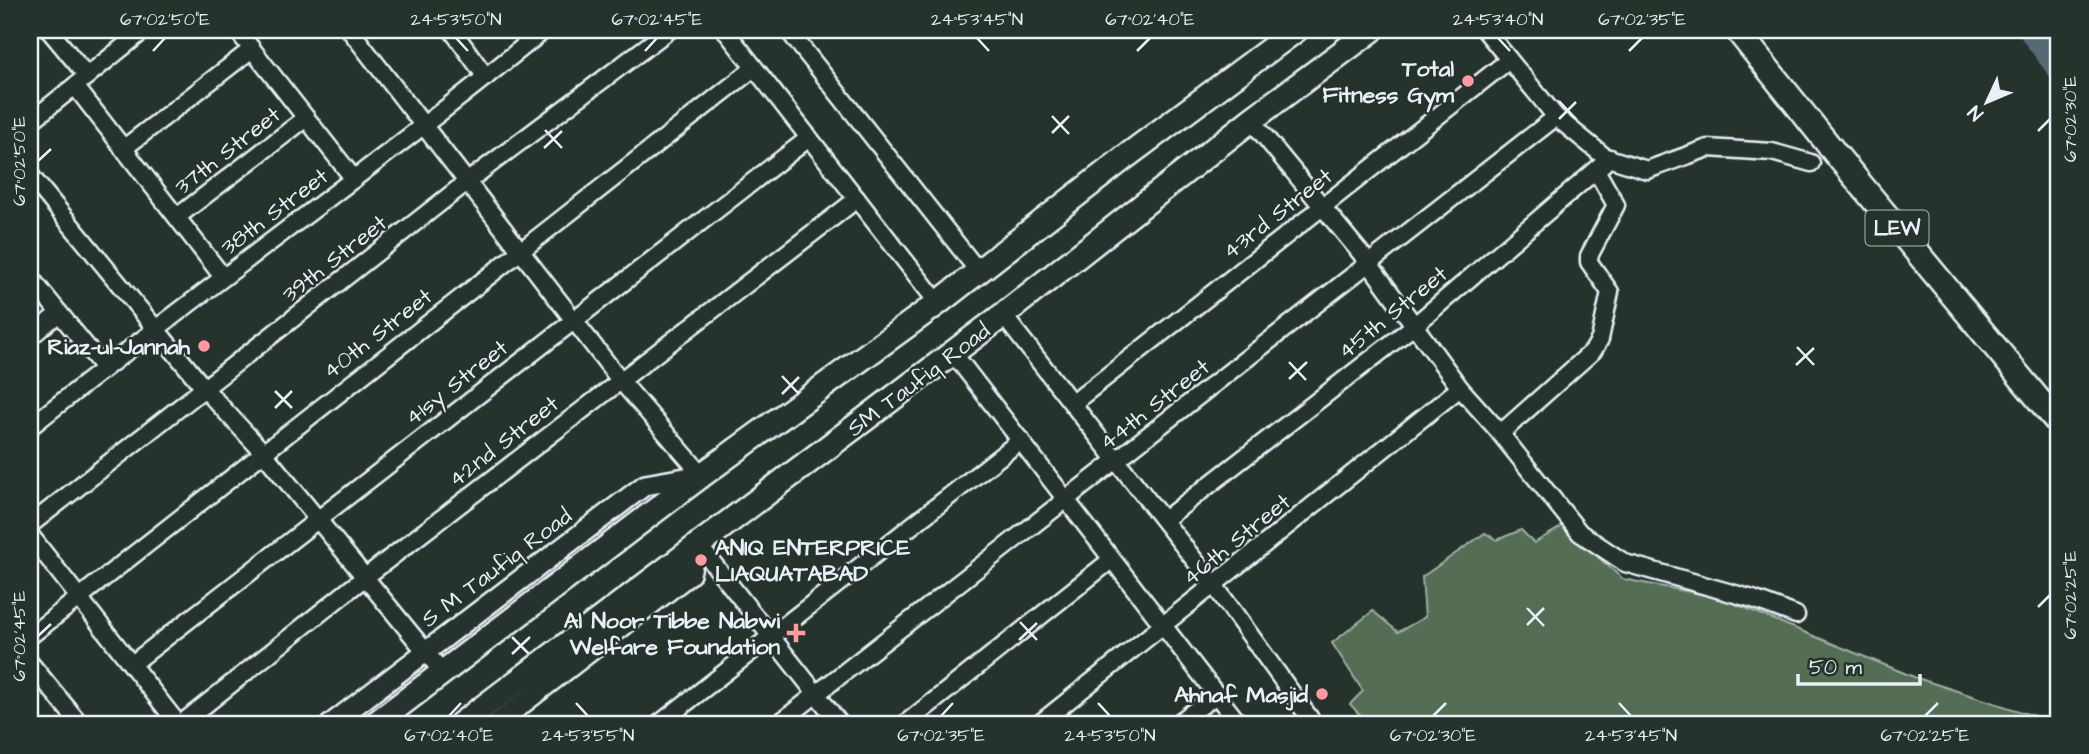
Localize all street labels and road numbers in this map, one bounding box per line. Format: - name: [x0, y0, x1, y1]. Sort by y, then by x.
- street label: 37th Street: [168, 99, 288, 202]
- street label: 38th Street: [214, 160, 336, 263]
- street label: 43rd Street: [1216, 160, 1340, 267]
- street label: 39th Street: [275, 207, 395, 310]
- road number: LEW: [1866, 210, 1928, 246]
- street label: 45th Street: [1331, 258, 1455, 367]
- street label: 40th Street: [316, 280, 440, 387]
- street label: SM Taufiq Road: [840, 315, 997, 444]
- street label: 41sy Street: [398, 332, 516, 434]
- street label: 44th Street: [1093, 351, 1217, 458]
- street label: 42nd Street: [442, 388, 566, 495]
- street label: 46th Street: [1176, 486, 1298, 593]
- street label: S M Taufiq Road: [415, 500, 579, 635]

